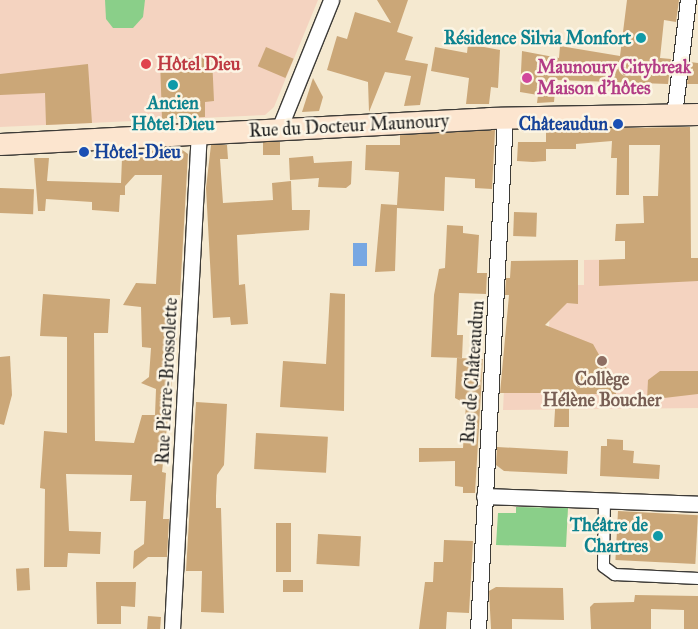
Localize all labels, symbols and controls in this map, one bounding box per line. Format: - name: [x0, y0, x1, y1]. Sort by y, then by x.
- place label: Résidence Silvia Monfort: [444, 27, 631, 49]
- marker: Résidence Silvia Monfort: [635, 32, 647, 44]
- place label: Hôtel Dieu: [157, 53, 240, 75]
- marker: Hôtel Dieu: [139, 57, 153, 71]
- place label: Maunoury Citybreak Maison d'hôtes: [537, 57, 691, 100]
- marker: Maunoury Citybreak Maison d'hôtes: [521, 72, 533, 84]
- marker: Ancien Hôtel Dieu: [167, 79, 179, 91]
- place label: Ancien Hôtel Dieu: [131, 93, 215, 136]
- street label: Rue du Docteur Maunoury: [248, 110, 450, 142]
- place label: Châteaudun: [519, 113, 608, 135]
- marker: Châteaudun: [612, 118, 624, 130]
- place label: Hôtel-Dieu: [94, 141, 181, 163]
- marker: Hôtel-Dieu: [78, 146, 90, 158]
- street label: Rue Pierre-Brossolette: [152, 297, 182, 465]
- street label: Rue de Châteaudun: [457, 300, 489, 444]
- marker: Collège Hélène Boucher: [596, 355, 608, 367]
- place label: Collège Hélène Boucher: [543, 369, 661, 412]
- place label: Théâtre de Chartres: [570, 515, 648, 558]
- marker: Théâtre de Chartres: [652, 530, 664, 542]

